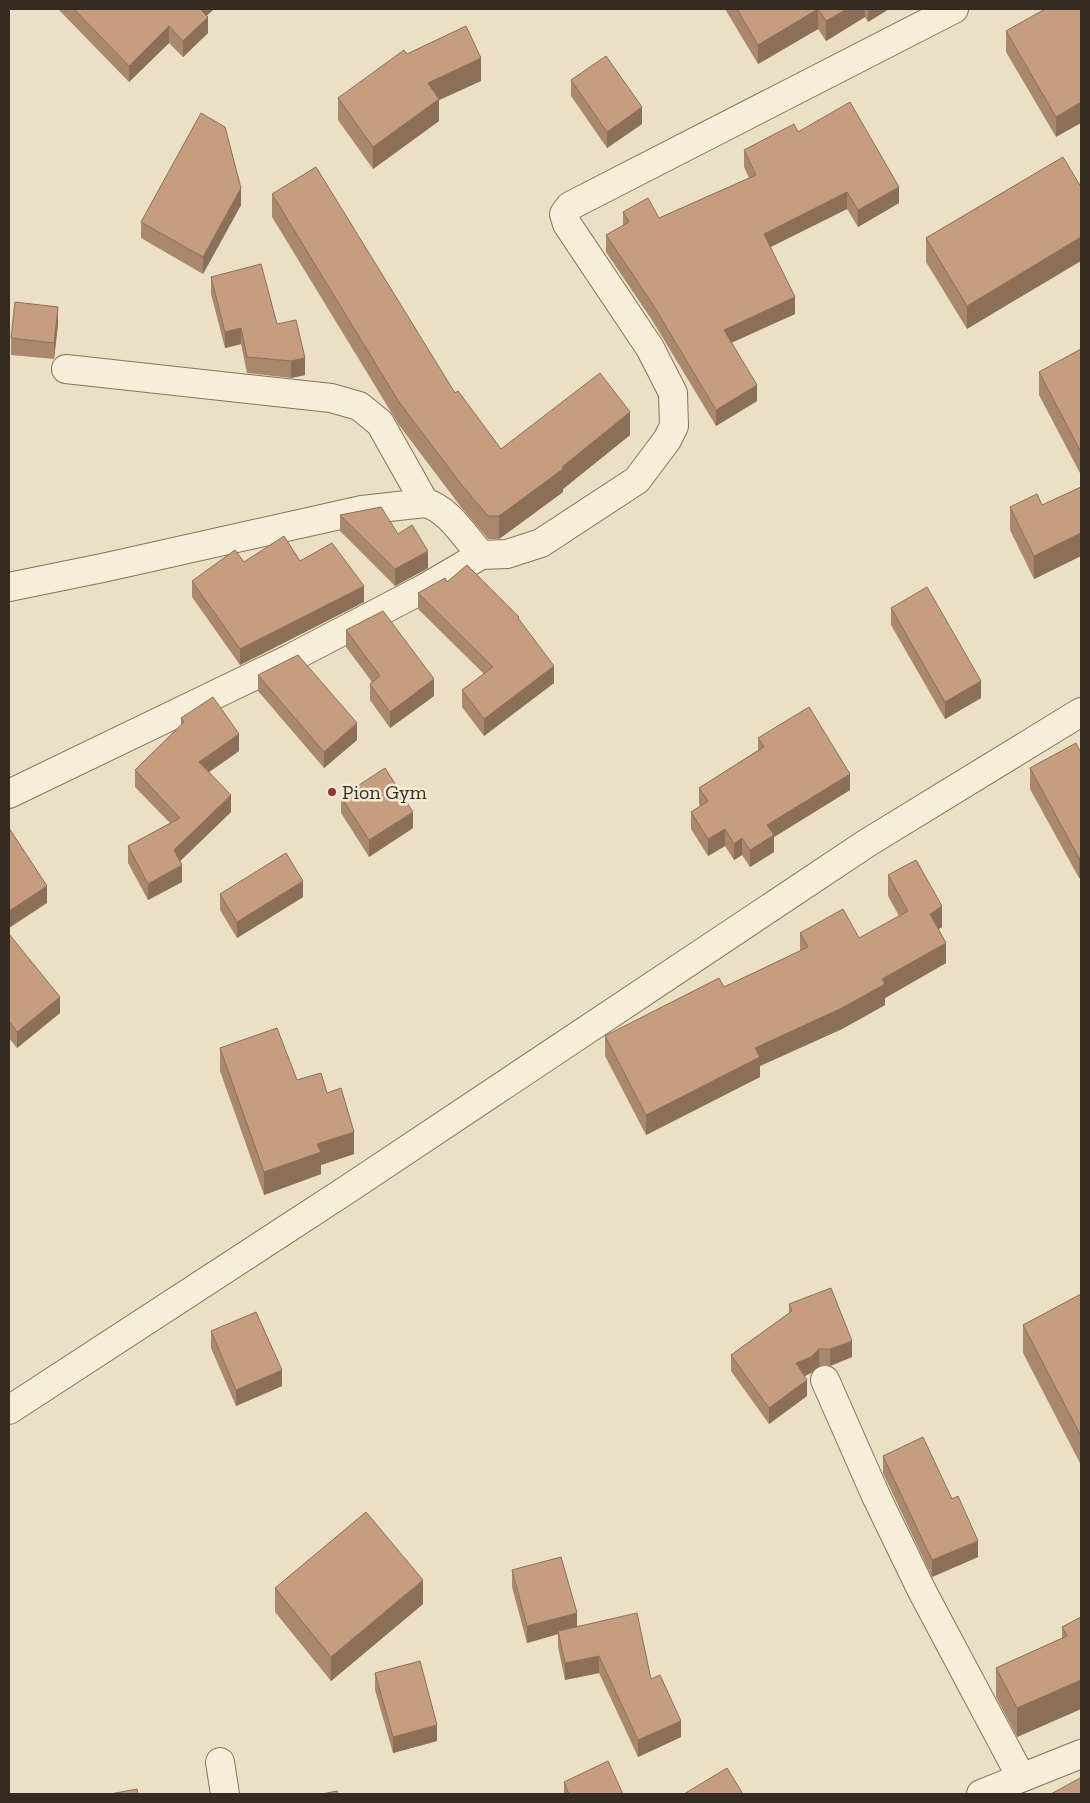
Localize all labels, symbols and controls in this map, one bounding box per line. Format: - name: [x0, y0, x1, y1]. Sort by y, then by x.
- place label: Pion Gym: [342, 780, 427, 804]
- marker: Pion Gym: [326, 786, 338, 798]

